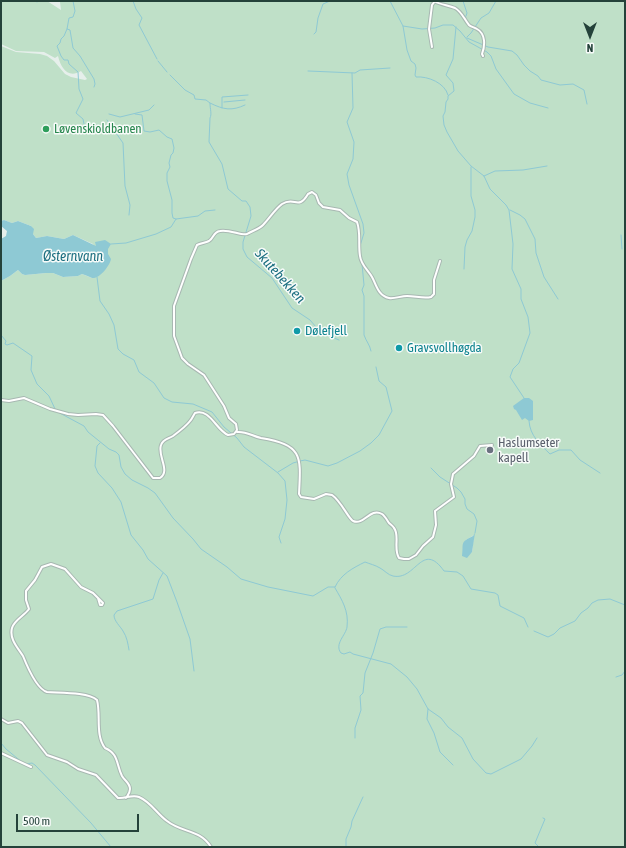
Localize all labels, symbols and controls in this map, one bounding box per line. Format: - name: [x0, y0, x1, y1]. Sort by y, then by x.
- north arrow: [570, 16, 610, 56]
- text: N: [587, 42, 593, 54]
- place label: Løvenskioldbanen: [54, 121, 142, 137]
- marker: Løvenskioldbanen: [41, 124, 51, 134]
- water label: Skutebekken: [251, 245, 309, 307]
- water label: Østernvann: [43, 249, 103, 265]
- place label: Dølefjell: [305, 323, 347, 339]
- marker: Dølefjell: [292, 326, 302, 336]
- place label: Gravsvollhøgda: [407, 340, 482, 356]
- marker: Gravsvollhøgda: [394, 343, 404, 353]
- place label: Haslumseter kapell: [498, 435, 559, 466]
- marker: Haslumseter kapell: [485, 445, 495, 455]
- scale bar: [18, 806, 141, 832]
- text: 500 m: [23, 814, 50, 828]

